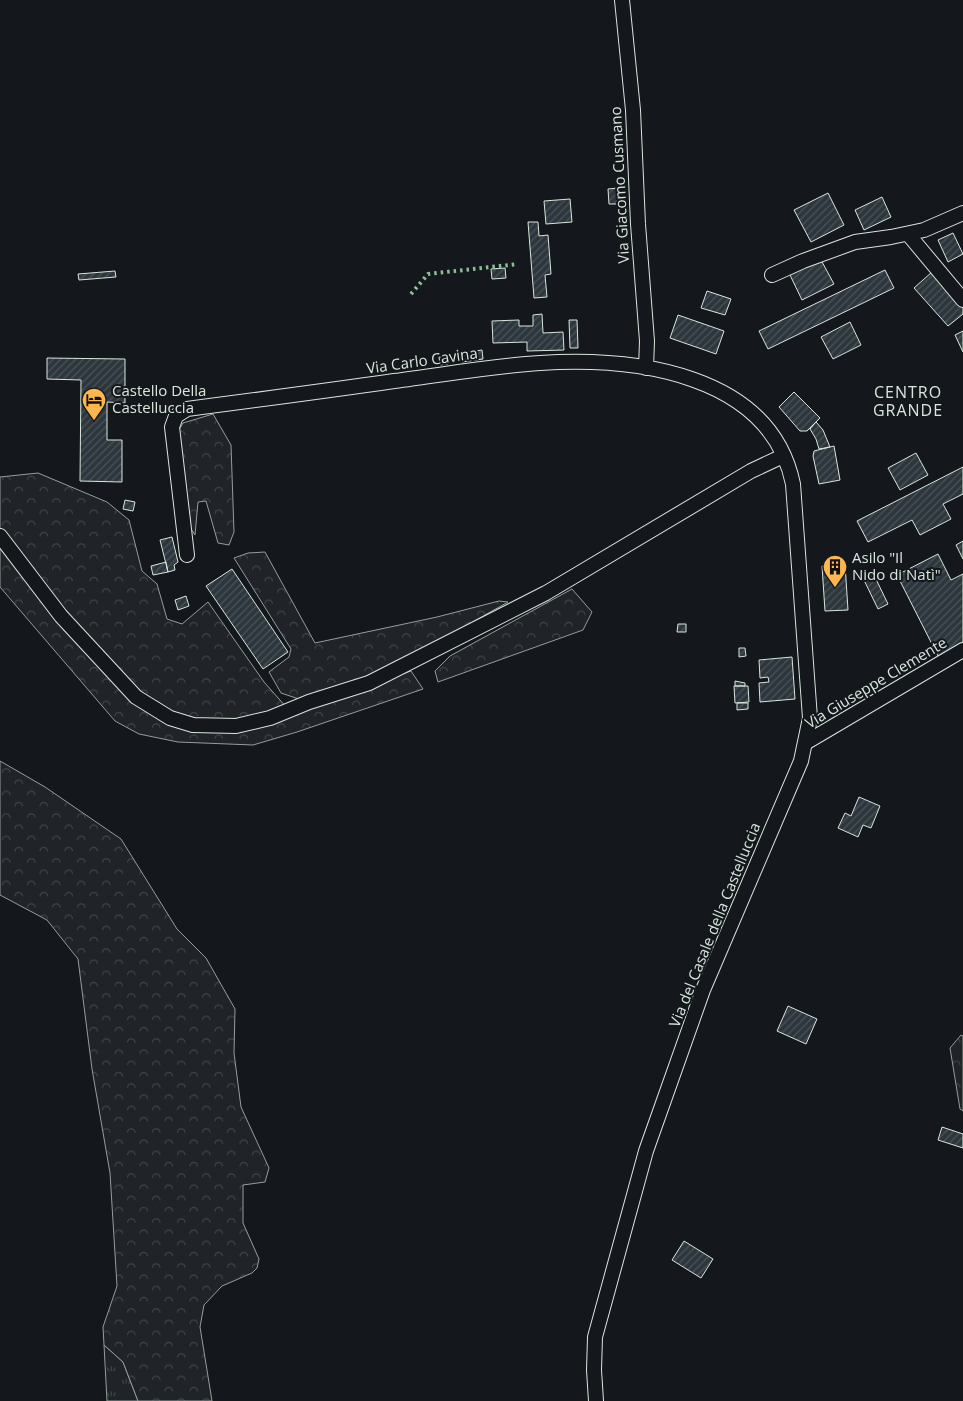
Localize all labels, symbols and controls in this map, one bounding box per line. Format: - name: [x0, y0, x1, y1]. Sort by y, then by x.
- street label: Via Giacomo Cusmano: [605, 106, 633, 264]
- street label: Via Carlo Cavina: [365, 342, 479, 378]
- place label: Castello Della Castelluccia: [112, 380, 206, 417]
- district label: CENTRO GRANDE: [873, 381, 943, 421]
- hotel icon: Castello Della Castelluccia: [81, 387, 107, 421]
- place label: Asilo "Il Nido di Natì": [852, 547, 941, 584]
- building icon: Asilo "Il Nido di Natì": [822, 554, 848, 588]
- street label: Via Giuseppe Clemente: [801, 632, 950, 732]
- street label: Via del Casale della Castelluccia: [664, 819, 764, 1030]

